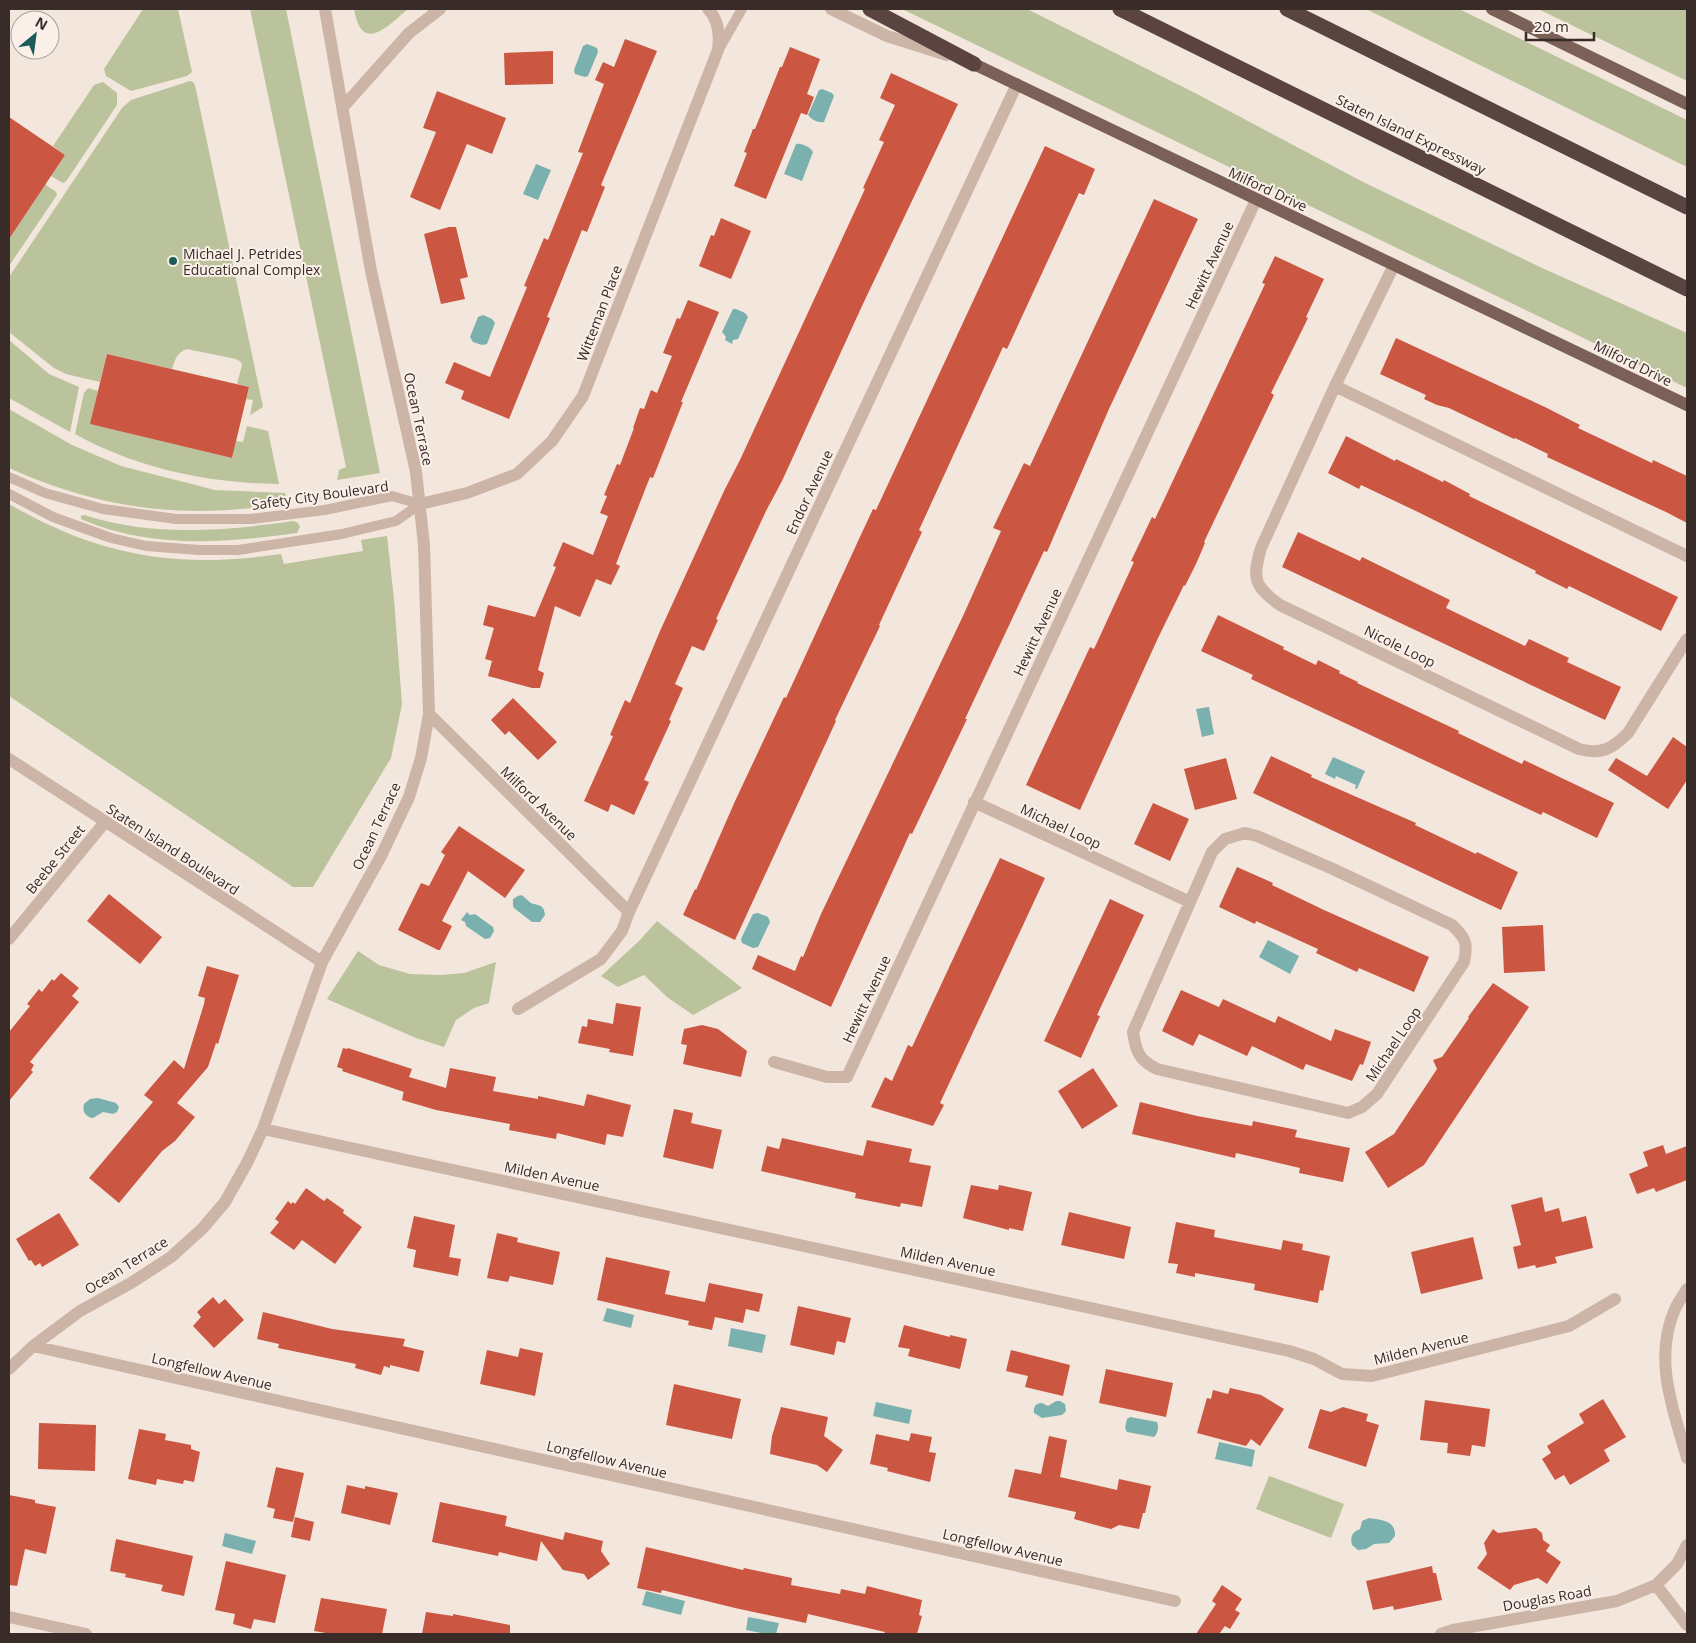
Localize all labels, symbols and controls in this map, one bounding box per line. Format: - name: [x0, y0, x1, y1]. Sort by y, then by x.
- north arrow: [10, 10, 60, 60]
- scale bar: [1526, 10, 1594, 42]
- text: N: [32, 12, 51, 34]
- text: 20 m: [1534, 16, 1569, 36]
- street label: Staten Island Expressway: [1333, 89, 1490, 179]
- street label: Milford Drive: [1225, 162, 1311, 216]
- street label: Hewitt Avenue: [1180, 218, 1238, 312]
- place label: Michael J. Petrides Educational Complex: [183, 244, 321, 279]
- marker: Michael J. Petrides Educational Complex: [167, 255, 179, 267]
- street label: Witteman Place: [572, 262, 626, 364]
- street label: Milford Drive: [1591, 336, 1675, 390]
- street label: Ocean Terrace: [400, 371, 438, 467]
- street label: Endor Avenue: [781, 446, 837, 537]
- street label: Safety City Boulevard: [250, 476, 390, 514]
- street label: Hewitt Avenue: [1008, 585, 1066, 679]
- street label: Nicole Loop: [1361, 621, 1439, 671]
- street label: Milford Avenue: [497, 762, 581, 844]
- street label: Ocean Terrace: [347, 779, 405, 873]
- street label: Staten Island Boulevard: [103, 799, 243, 899]
- street label: Michael Loop: [1018, 799, 1104, 853]
- street label: Beebe Street: [21, 820, 89, 898]
- street label: Hewitt Avenue: [837, 952, 895, 1046]
- street label: Michael Loop: [1361, 1003, 1425, 1085]
- street label: Milden Avenue: [503, 1157, 602, 1195]
- street label: Ocean Terrace: [81, 1232, 171, 1298]
- street label: Milden Avenue: [899, 1242, 998, 1280]
- street label: Milden Avenue: [1372, 1327, 1471, 1369]
- street label: Longfellow Avenue: [150, 1348, 274, 1394]
- street label: Longfellow Avenue: [545, 1436, 669, 1482]
- street label: Longfellow Avenue: [941, 1524, 1065, 1570]
- street label: Douglas Road: [1501, 1581, 1593, 1615]

